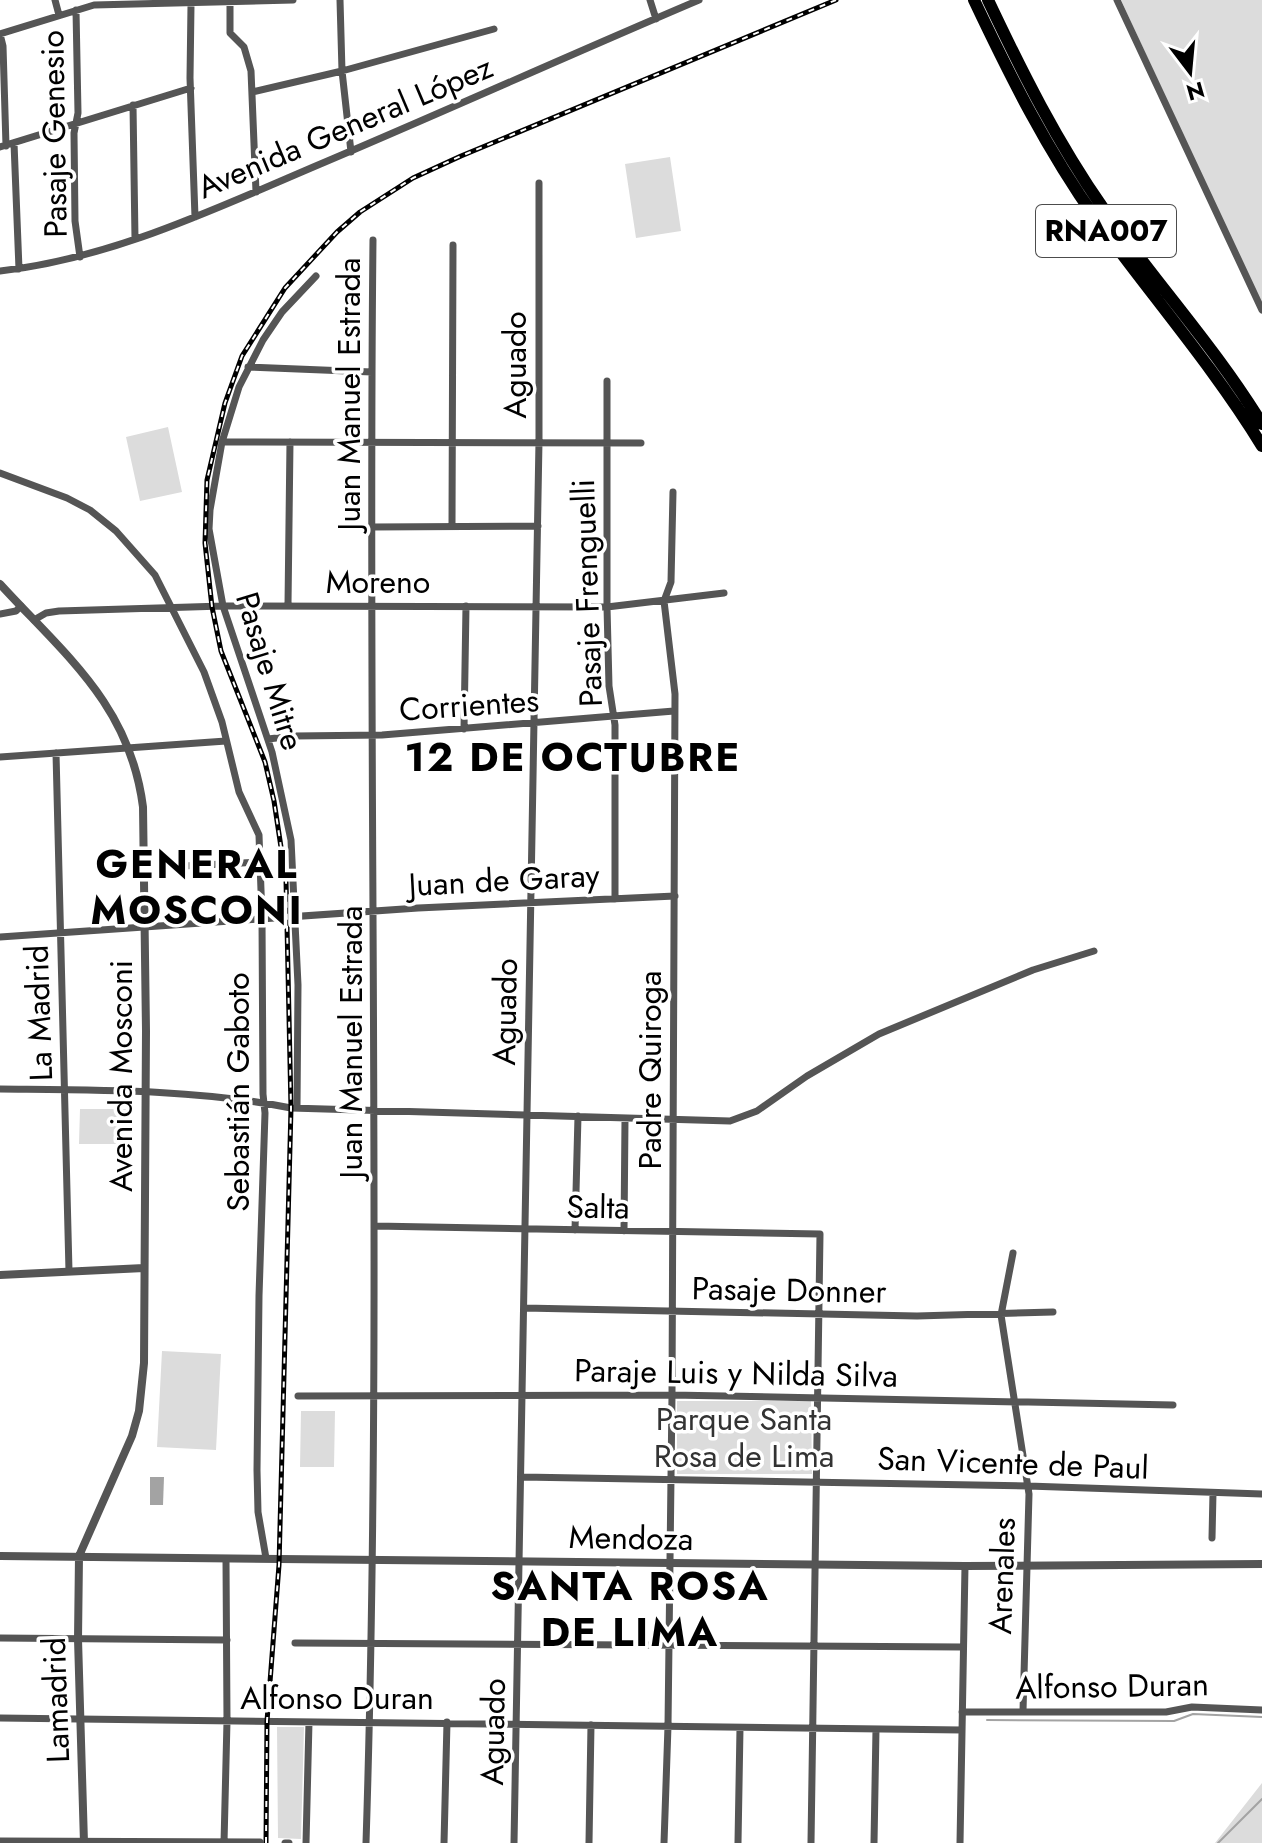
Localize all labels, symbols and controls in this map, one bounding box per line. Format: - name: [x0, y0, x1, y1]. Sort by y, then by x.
- street label: Pasaje Genesio: [29, 30, 79, 238]
- north arrow: [1150, 32, 1230, 112]
- street label: Avenida General López: [190, 44, 500, 210]
- text: N: [1183, 73, 1208, 109]
- road number: RNA007: [1036, 205, 1176, 257]
- street label: Juan Manuel Estrada: [326, 258, 372, 534]
- street label: Aguado: [492, 311, 538, 419]
- street label: Pasaje Frenguelli: [560, 478, 614, 708]
- street label: Moreno: [326, 559, 430, 605]
- street label: Pasaje Mitre: [224, 586, 316, 756]
- street label: Corrientes: [398, 677, 540, 733]
- district label: 12 DE OCTUBRE: [405, 728, 741, 786]
- district label: GENERAL MOSCONI: [91, 835, 303, 939]
- street label: Juan de Garay: [403, 852, 602, 908]
- street label: Juan Manuel Estrada: [328, 906, 374, 1182]
- street label: La Madrid: [14, 944, 64, 1082]
- street label: Aguado: [481, 958, 529, 1066]
- street label: Avenida Mosconi: [98, 960, 144, 1192]
- street label: Padre Quiroga: [627, 971, 673, 1169]
- street label: Sebastián Gaboto: [215, 972, 261, 1212]
- street label: Salta: [566, 1183, 630, 1231]
- street label: Pasaje Donner: [691, 1265, 887, 1315]
- street label: Paraje Luis y Nilda Silva: [574, 1347, 898, 1399]
- park label: Parque Santa Rosa de Lima: [654, 1396, 834, 1479]
- street label: San Vicente de Paul: [876, 1435, 1150, 1491]
- street label: Mendoza: [568, 1514, 694, 1562]
- street label: Arenales: [977, 1517, 1027, 1635]
- district label: SANTA ROSA DE LIMA: [490, 1557, 770, 1661]
- street label: Lamadrid: [31, 1636, 81, 1764]
- street label: Alfonso Duran: [1015, 1661, 1209, 1711]
- street label: Alfonso Duran: [240, 1675, 434, 1721]
- street label: Aguado: [469, 1678, 517, 1786]

